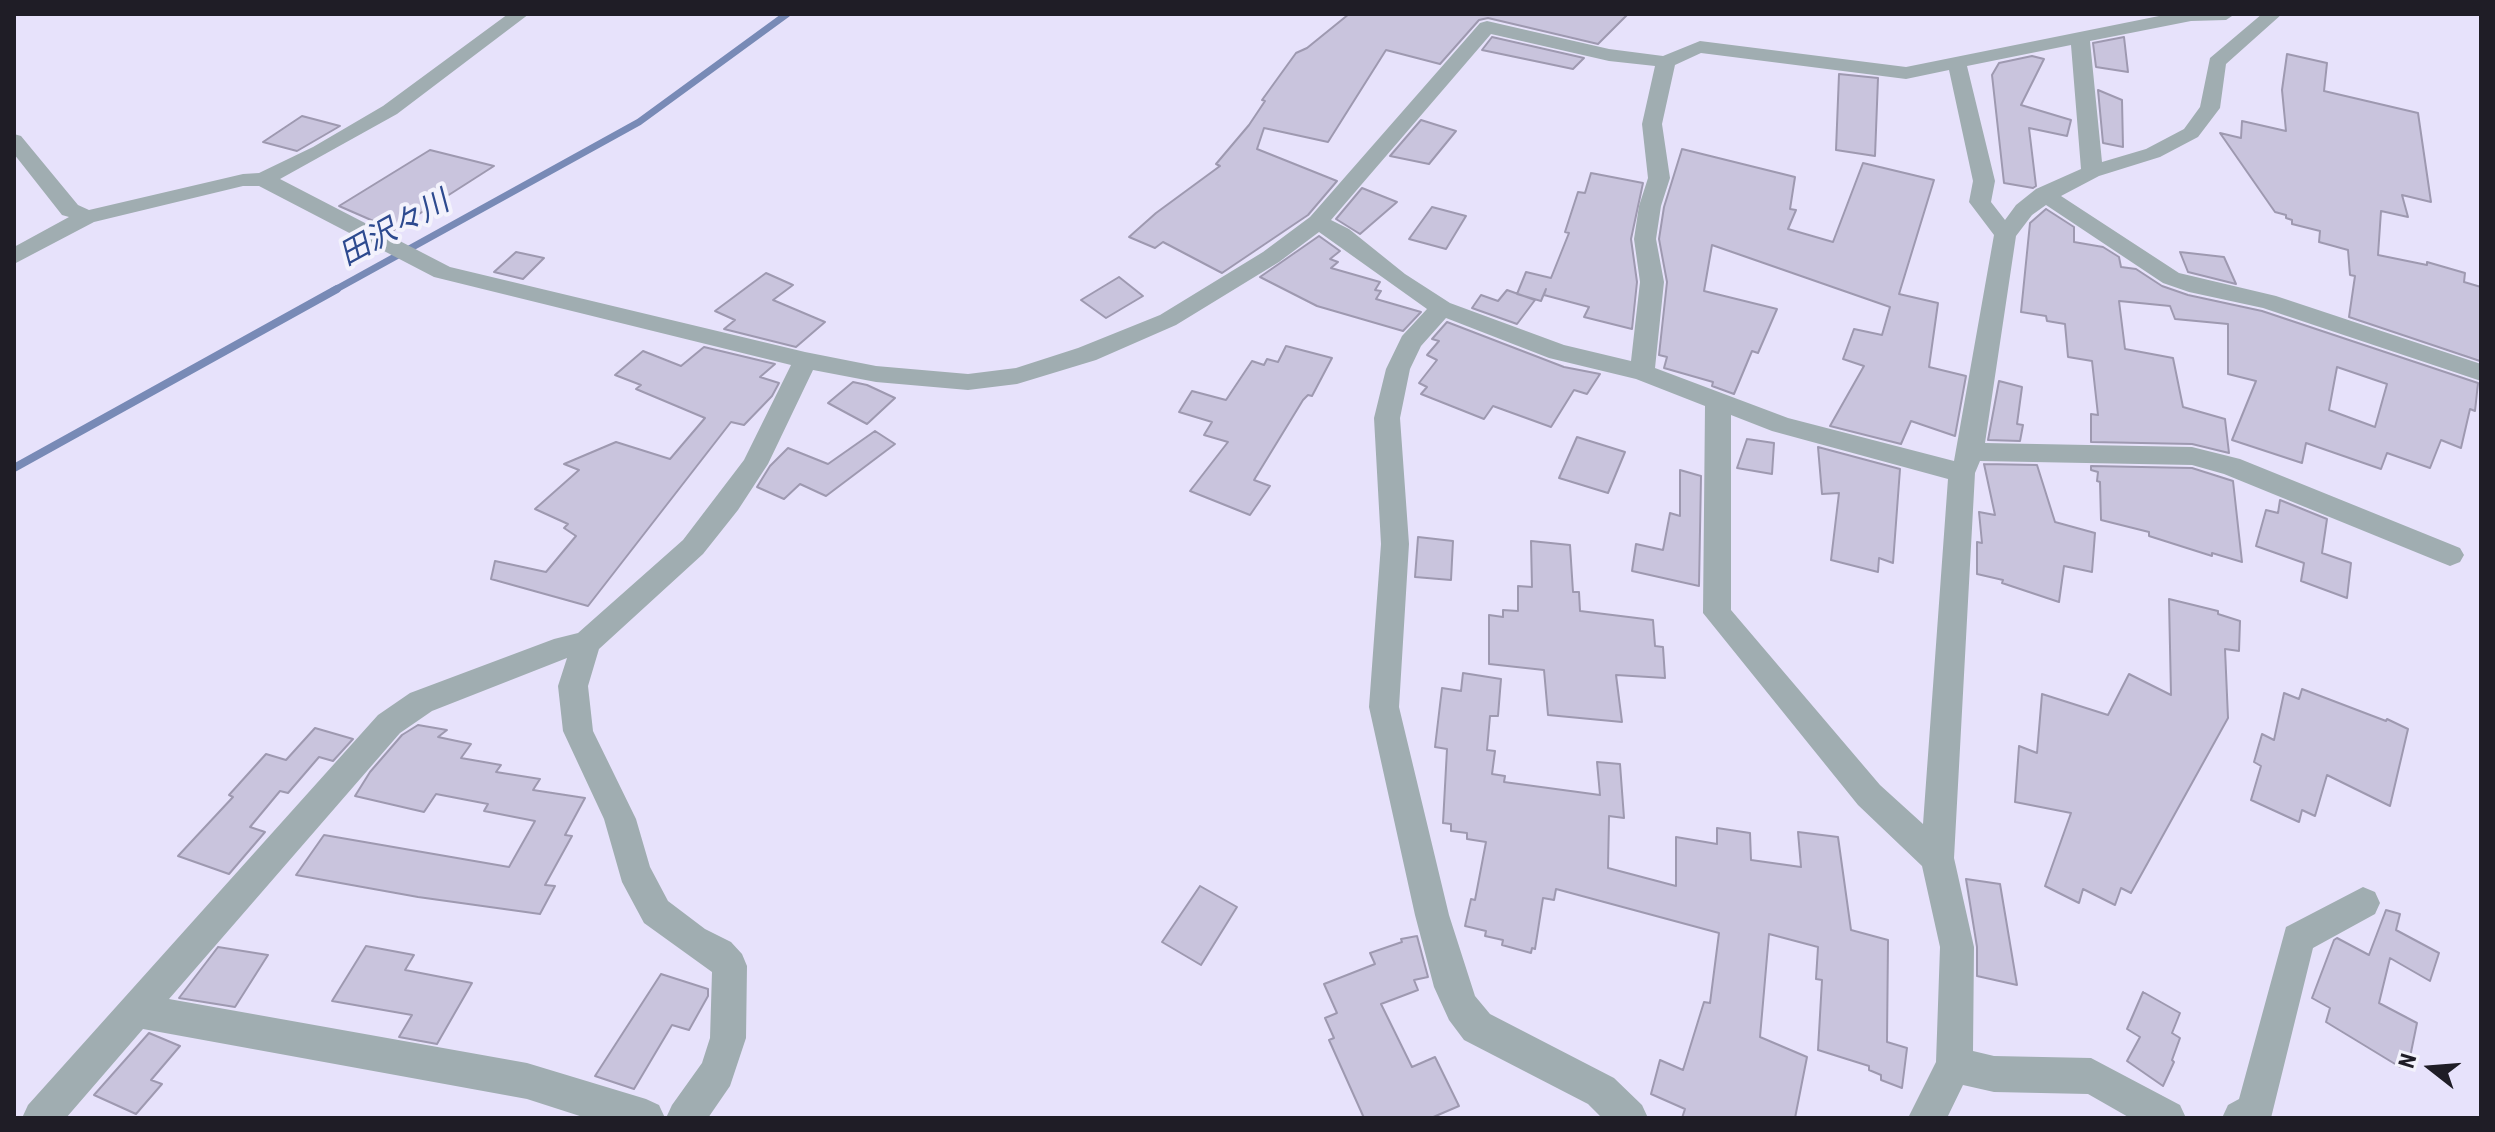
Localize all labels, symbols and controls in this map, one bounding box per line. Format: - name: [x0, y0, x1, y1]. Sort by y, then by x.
- water label: 田沢々川: [334, 185, 456, 275]
- north arrow: [2391, 1028, 2471, 1108]
- text: N: [2394, 1051, 2421, 1071]

